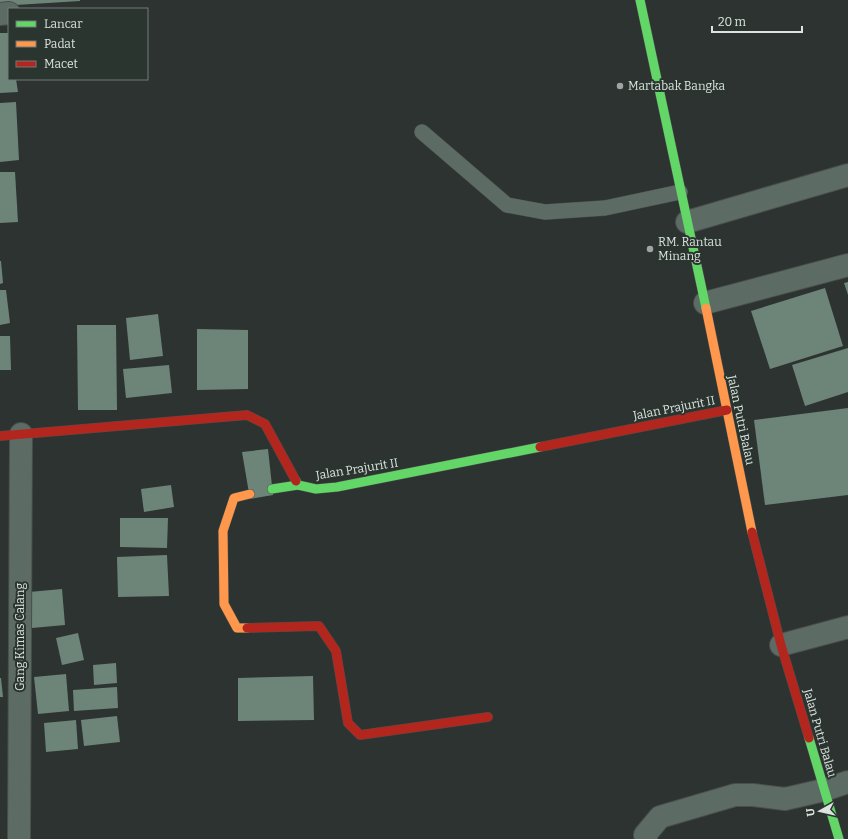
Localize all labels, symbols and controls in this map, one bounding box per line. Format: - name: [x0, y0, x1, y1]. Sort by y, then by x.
- legend: [8, 8, 148, 80]
- scale bar: [712, 8, 802, 34]
- text: 20 m: [718, 15, 747, 29]
- text: Lancar: [44, 17, 83, 31]
- text: Padat: [44, 37, 76, 51]
- text: Macet: [44, 57, 79, 71]
- place label: Martabak Bangka: [628, 79, 725, 93]
- marker: Martabak Bangka: [615, 81, 625, 91]
- place label: RM. Rantau Minang: [658, 235, 722, 263]
- marker: RM. Rantau Minang: [645, 244, 655, 254]
- street label: Jalan Putri Balau: [724, 373, 757, 467]
- street label: Jalan Prajurit II: [631, 393, 716, 423]
- street label: Jalan Prajurit II: [314, 456, 399, 483]
- street label: Gang Kimas Calang: [13, 583, 27, 691]
- street label: Jalan Putri Balau: [800, 686, 839, 779]
- north arrow: [800, 791, 840, 831]
- text: U: [804, 807, 818, 817]

